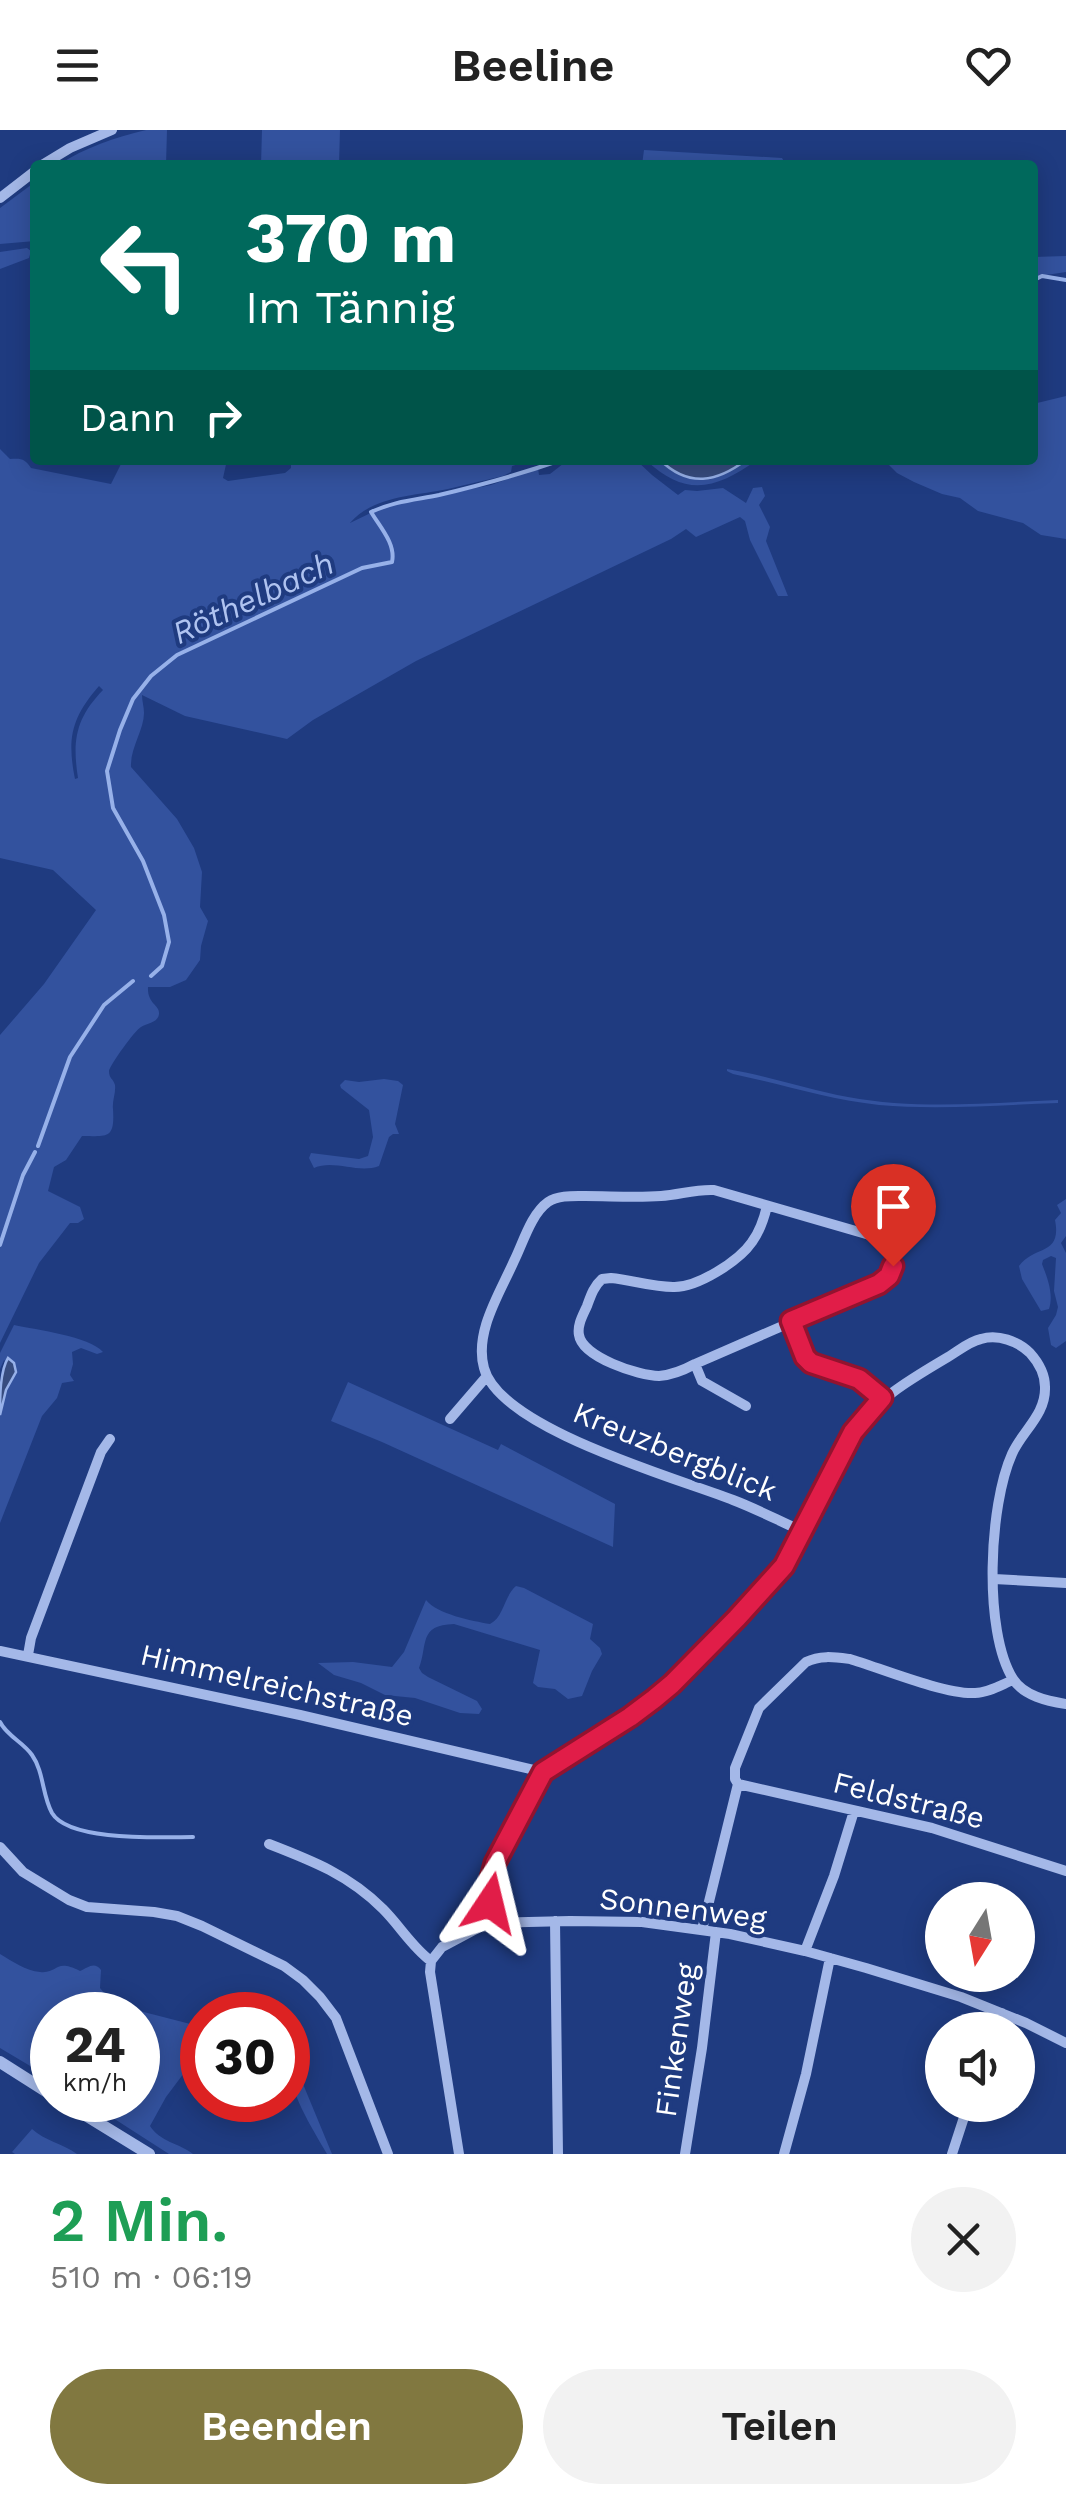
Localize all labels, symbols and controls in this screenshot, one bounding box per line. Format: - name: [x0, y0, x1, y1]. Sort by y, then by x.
- icon: menu: [50, 38, 105, 93]
- icon: heart: [961, 38, 1016, 93]
- text: Beeline: [451, 39, 615, 92]
- text: 370 m: [245, 197, 456, 279]
- icon: left: [80, 200, 210, 330]
- text: Im Tännig: [245, 281, 455, 334]
- icon: right: [196, 390, 251, 445]
- text: Dann: [80, 396, 176, 440]
- water label: Röthelbach: [166, 544, 340, 652]
- pin: [851, 1164, 936, 1267]
- icon: arrive: [866, 1179, 921, 1234]
- street label: Kreuzbergblick: [568, 1394, 782, 1508]
- street label: Himmelreichstraße: [137, 1637, 417, 1733]
- street label: Feldstraße: [830, 1764, 988, 1836]
- position arrow: [438, 1851, 542, 1955]
- street label: Sonnenweg: [598, 1880, 768, 1936]
- north arrow: [925, 1882, 1035, 1992]
- map controls: [925, 1882, 1035, 2122]
- street label: Finkenweg: [648, 1961, 704, 2119]
- speed limit sign: 30: [180, 1992, 310, 2122]
- button: sound: [925, 2012, 1035, 2122]
- text: 24: [64, 2015, 126, 2074]
- text: km/h: [63, 2068, 127, 2097]
- text: 2 Min.: [50, 2185, 228, 2256]
- button: close: [911, 2187, 1016, 2292]
- text: 510 m · 06:19: [50, 2258, 253, 2296]
- button: Beenden: [50, 2369, 523, 2484]
- button: Teilen: [543, 2369, 1016, 2484]

